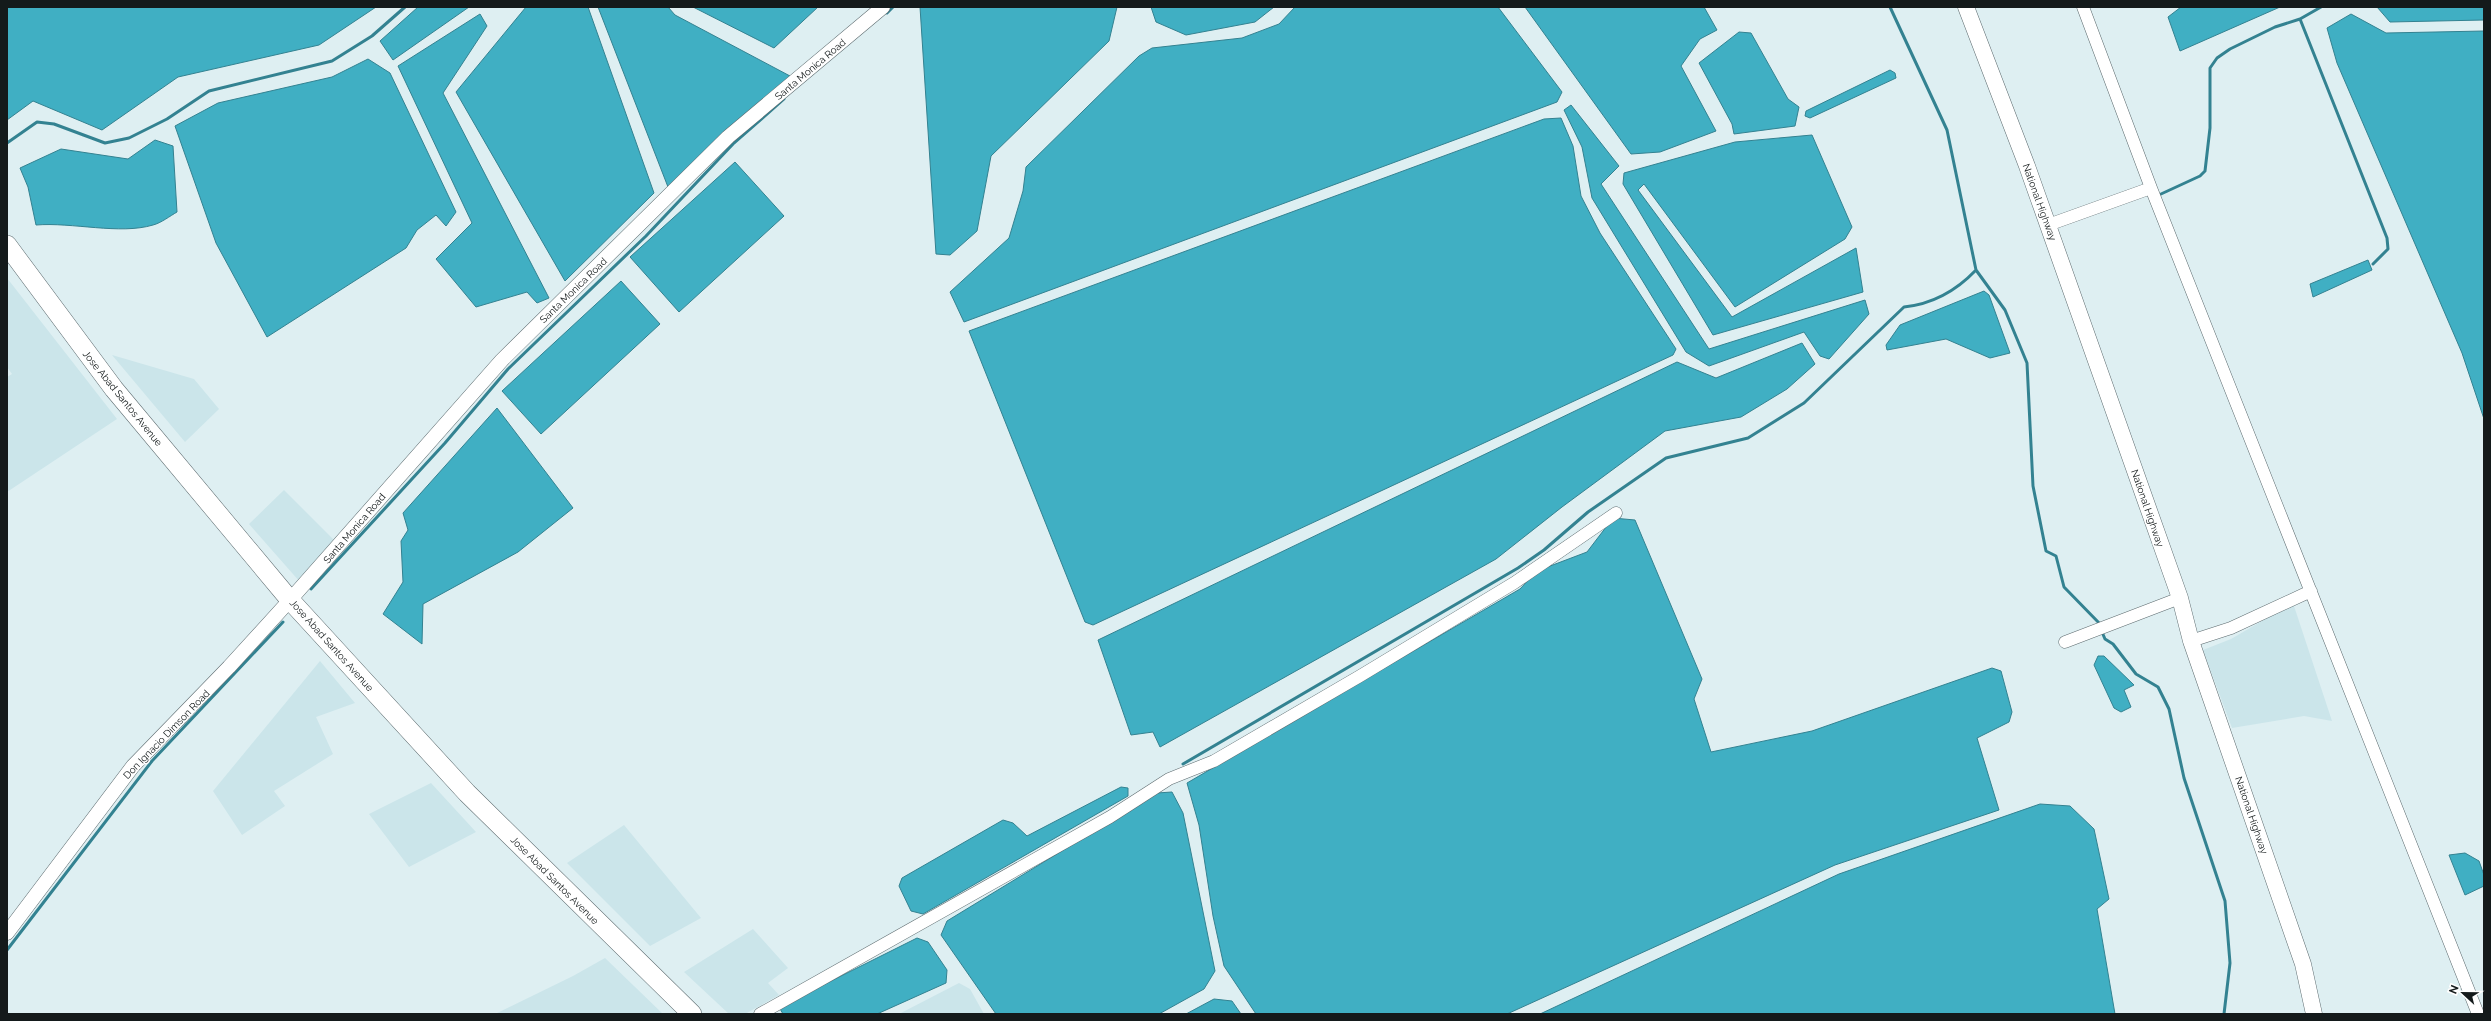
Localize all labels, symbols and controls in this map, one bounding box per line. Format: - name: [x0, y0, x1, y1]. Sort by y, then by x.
- street label: Santa Monica Road: [773, 37, 848, 102]
- street label: National Highway: [2021, 162, 2059, 243]
- street label: Santa Monica Road: [538, 256, 609, 325]
- street label: Jose Abad Santos Avenue: [81, 348, 165, 448]
- street label: National Highway: [2129, 468, 2166, 549]
- street label: Santa Monica Road: [321, 491, 388, 565]
- street label: Jose Abad Santos Avenue: [288, 597, 376, 693]
- street label: Don Ignacio Dimson Road: [121, 688, 212, 781]
- street label: National Highway: [2233, 775, 2270, 856]
- street label: Jose Abad Santos Avenue: [509, 834, 601, 927]
- north arrow: [2443, 973, 2483, 1013]
- text: N: [2447, 983, 2462, 996]

